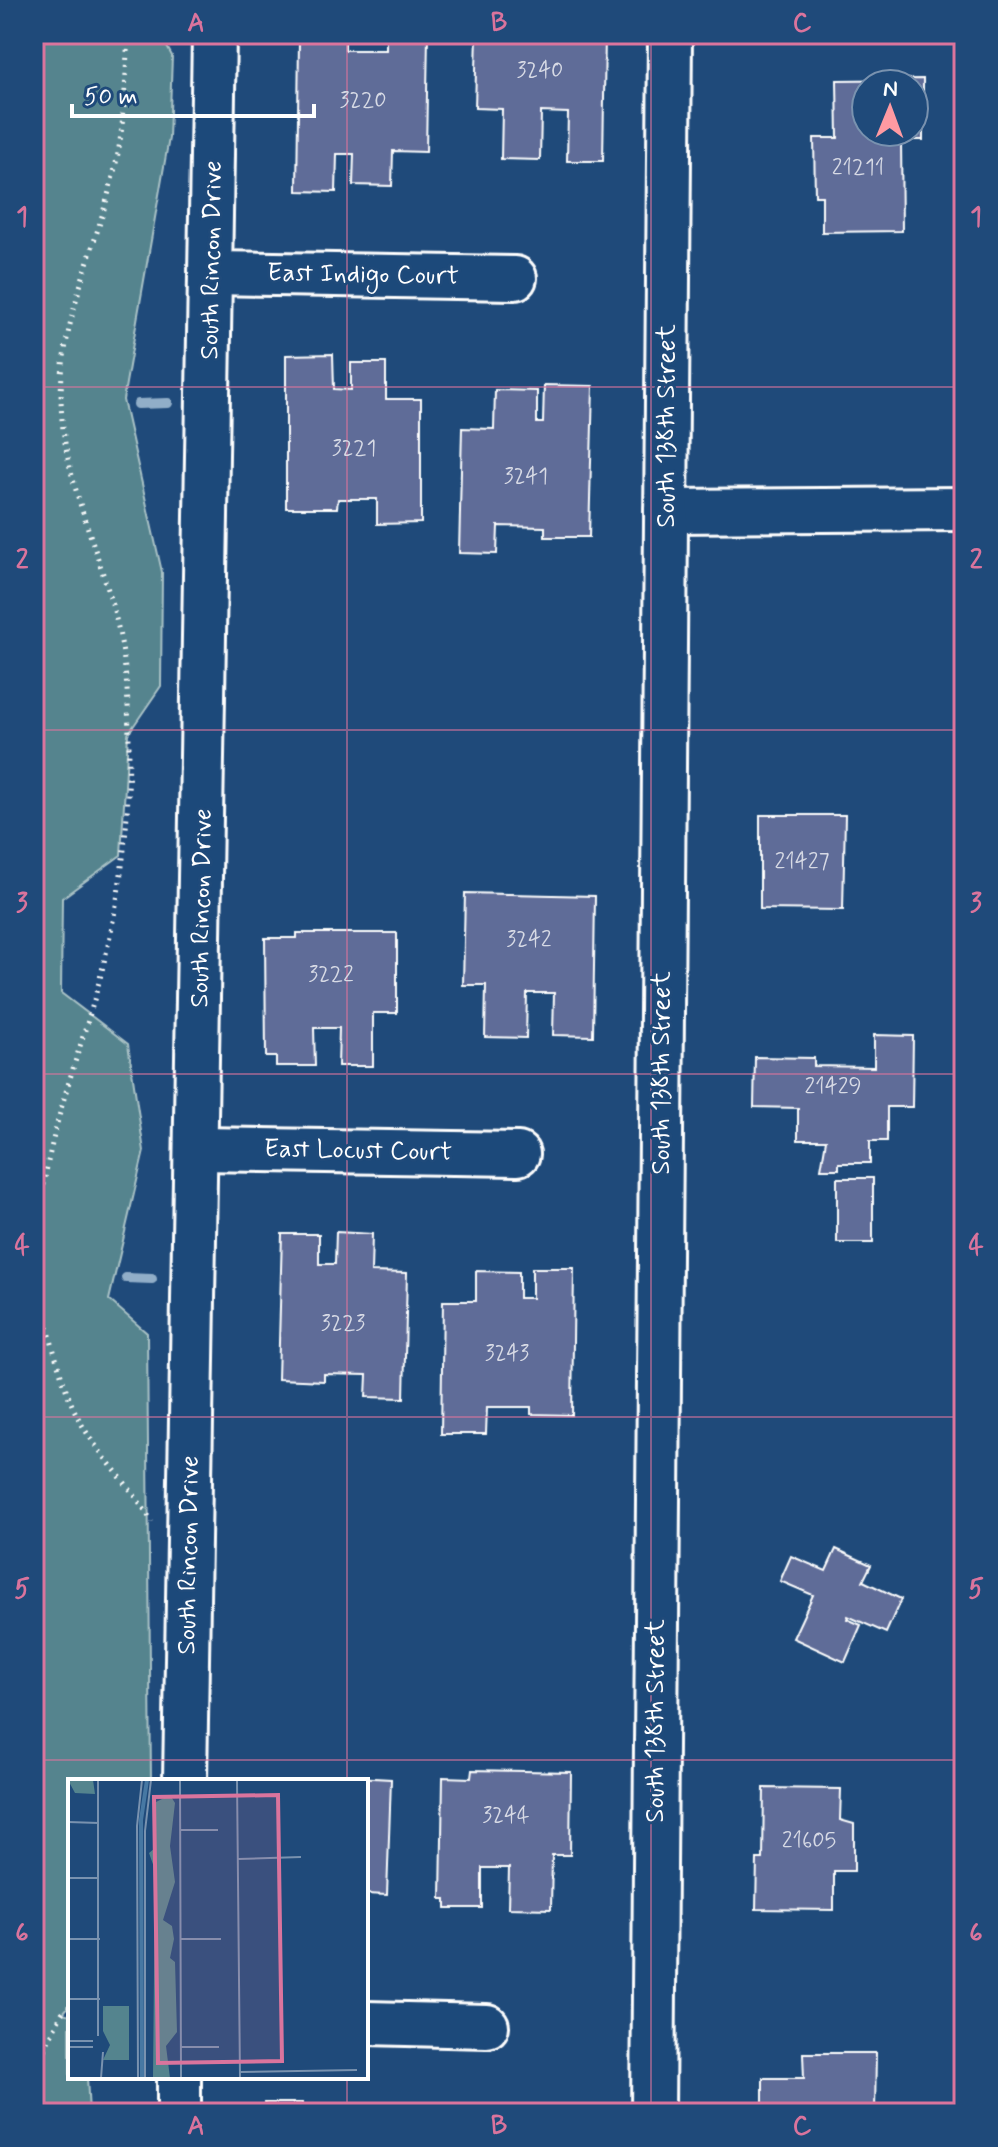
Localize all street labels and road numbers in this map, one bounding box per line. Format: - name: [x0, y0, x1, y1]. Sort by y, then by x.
- street label: South Rincon Drive: [193, 160, 231, 360]
- street label: East Indigo Court: [267, 256, 459, 296]
- street label: South 138th Street: [650, 324, 684, 528]
- street label: South Rincon Drive: [183, 808, 221, 1008]
- street label: South 138th Street: [645, 971, 679, 1175]
- street label: East Locust Court: [263, 1132, 453, 1170]
- street label: South Rincon Drive: [170, 1455, 208, 1655]
- street label: South 138th Street: [639, 1619, 673, 1823]

